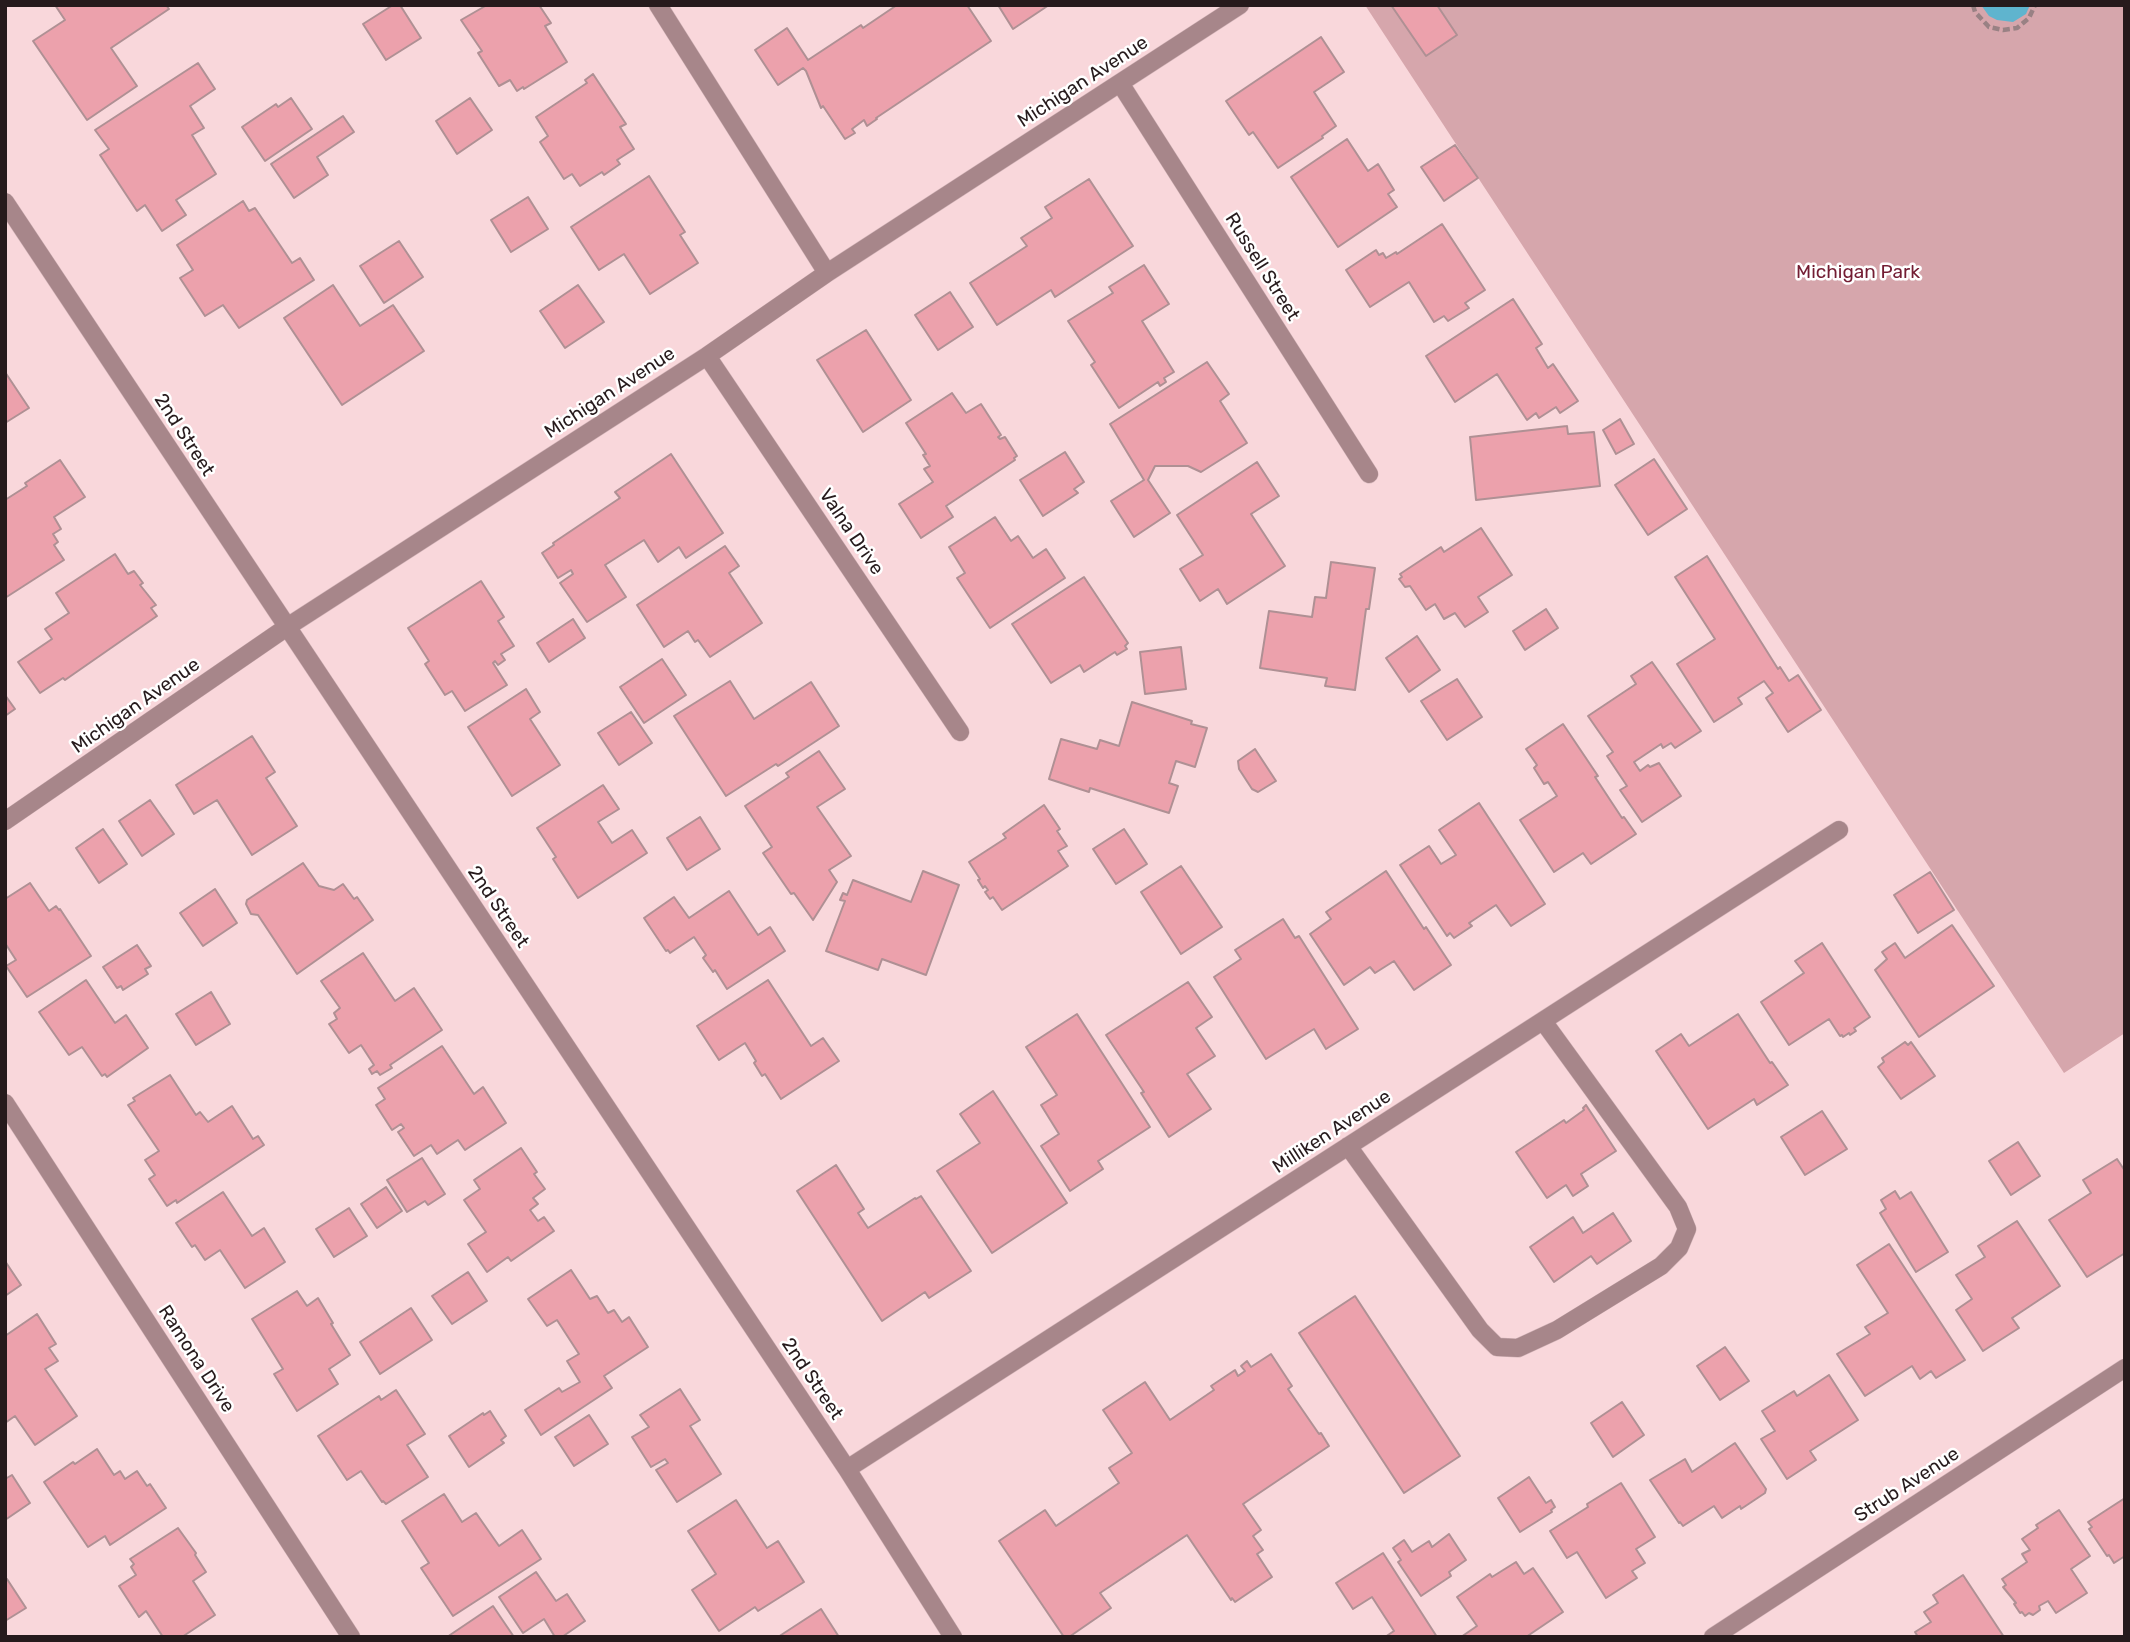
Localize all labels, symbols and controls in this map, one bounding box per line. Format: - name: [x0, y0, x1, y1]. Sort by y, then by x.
- street label: Michigan Avenue: [1014, 31, 1152, 133]
- street label: Russell Street: [1220, 209, 1304, 325]
- park label: Michigan Park: [1796, 262, 1920, 284]
- street label: Michigan Avenue: [541, 342, 679, 444]
- street label: 2nd Street: [149, 390, 219, 480]
- street label: Valna Drive: [814, 485, 888, 579]
- street label: Michigan Avenue: [68, 653, 204, 759]
- street label: 2nd Street: [462, 862, 534, 952]
- street label: Milliken Avenue: [1269, 1085, 1395, 1179]
- street label: Ramona Drive: [153, 1301, 239, 1417]
- street label: 2nd Street: [776, 1334, 848, 1424]
- street label: Strub Avenue: [1850, 1443, 1964, 1527]

